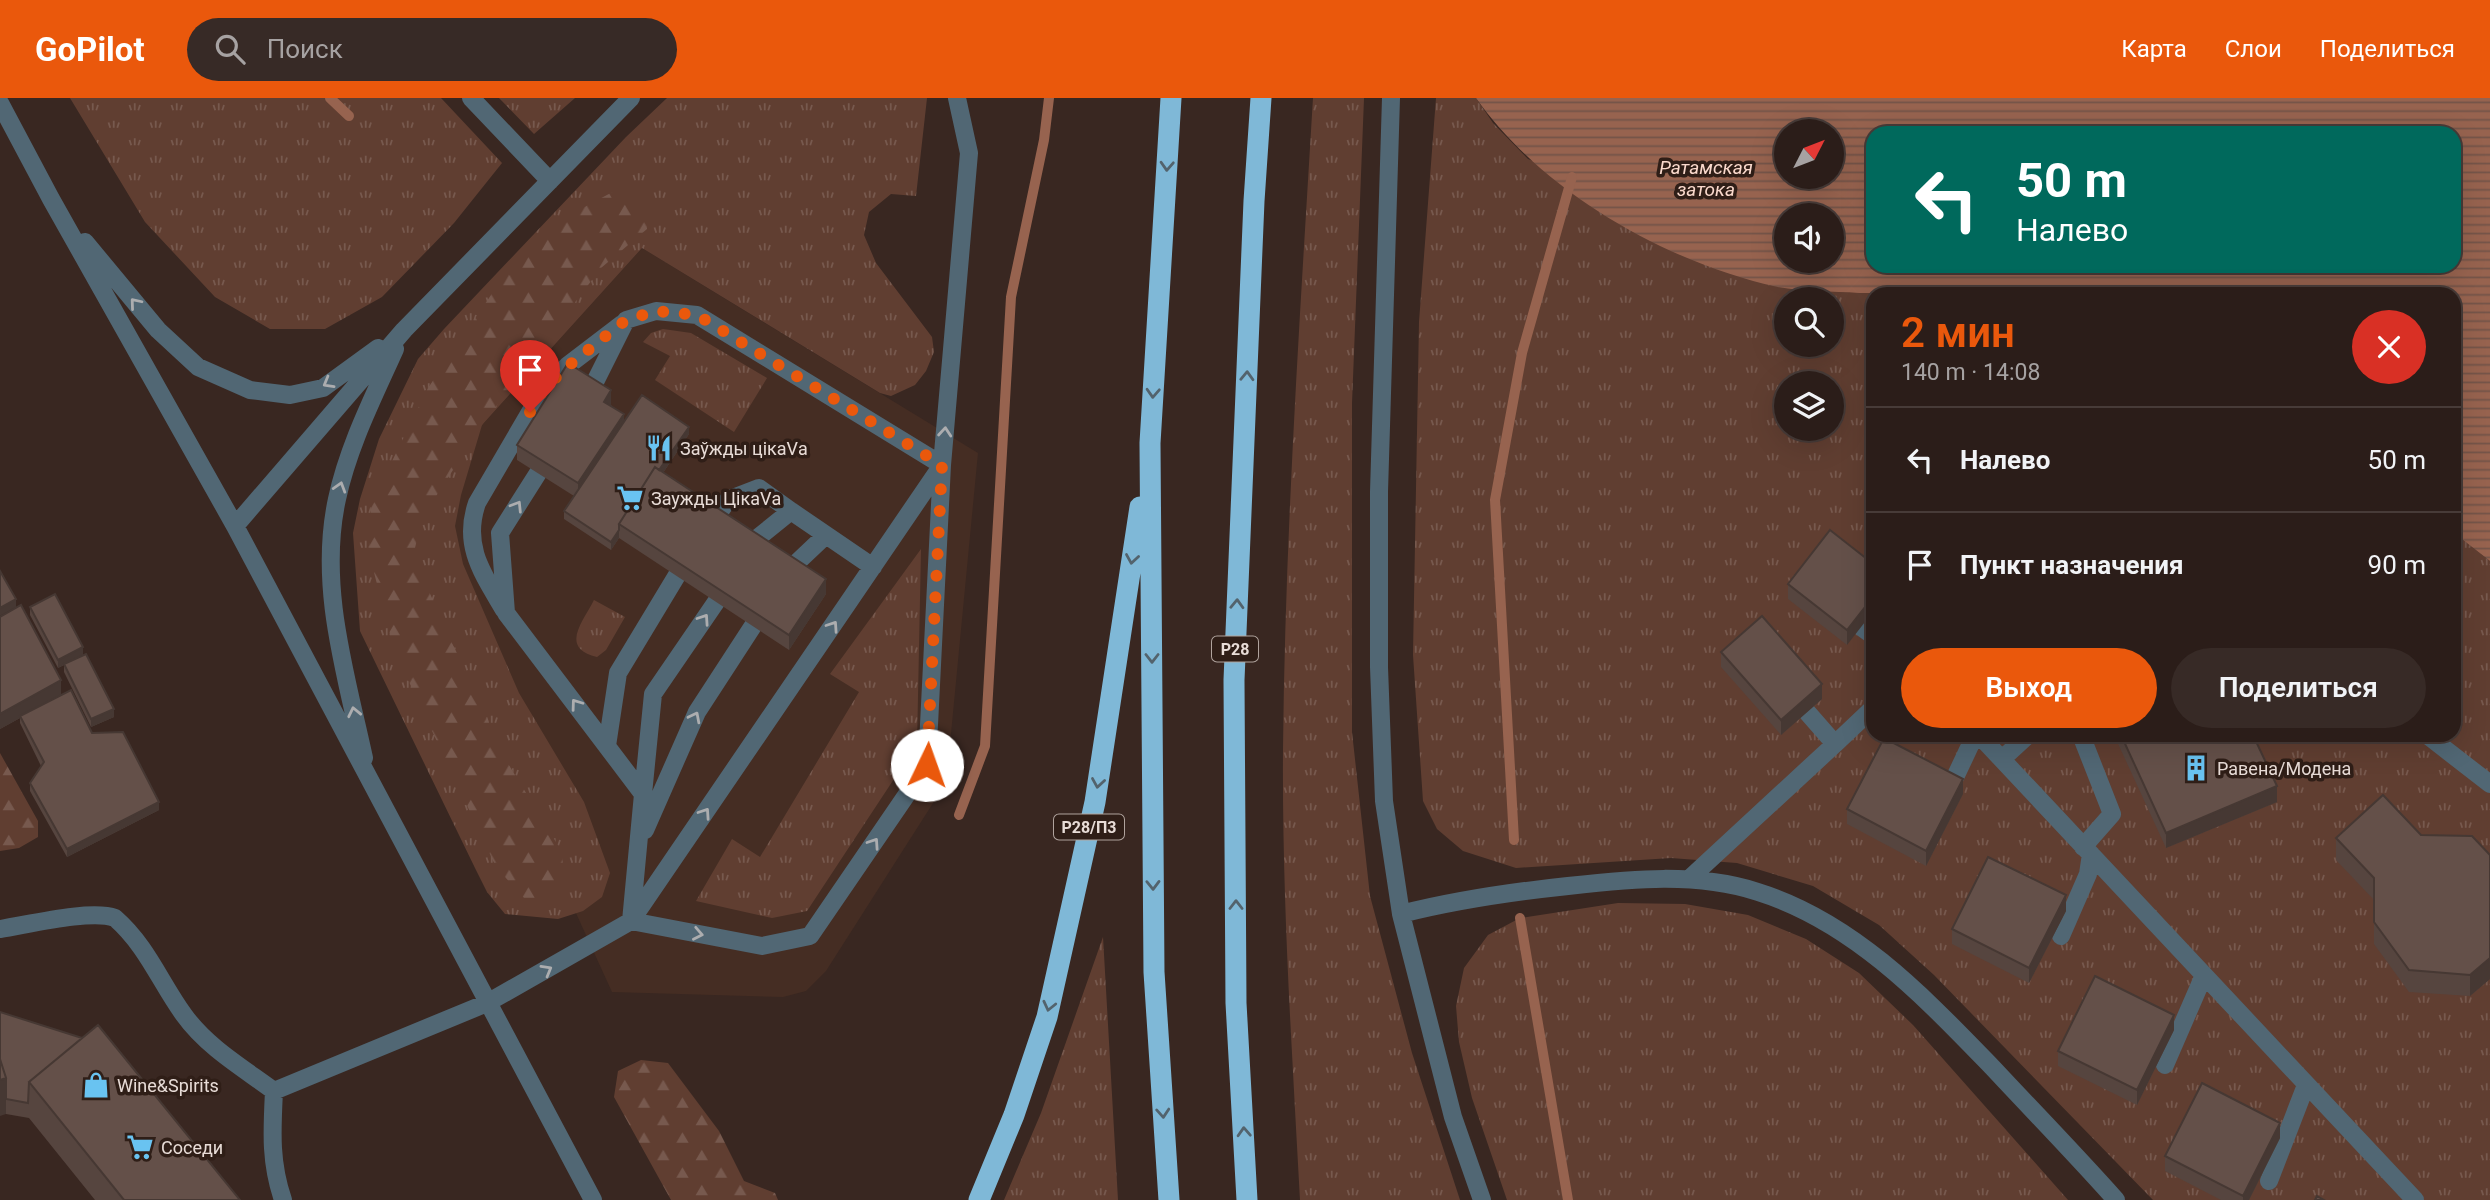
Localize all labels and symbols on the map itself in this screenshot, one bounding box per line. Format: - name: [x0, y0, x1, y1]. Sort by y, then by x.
- north arrow: [1774, 119, 1844, 189]
- water label: Ратамская затока: [1659, 156, 1753, 201]
- one-way arrow: [1160, 161, 1175, 172]
- one-way arrow: [131, 298, 143, 311]
- pin: [500, 340, 560, 412]
- one-way arrow: [1239, 371, 1254, 382]
- one-way arrow: [322, 375, 335, 388]
- one-way arrow: [1146, 388, 1161, 399]
- one-way arrow: [937, 426, 952, 437]
- restaurant icon: Заўжды цікаVа: [644, 433, 674, 463]
- place label: Заўжды цікаVа: [680, 438, 808, 459]
- one-way arrow: [332, 482, 347, 494]
- supermarket icon: Заужды ЦікаVа: [615, 483, 645, 513]
- place label: Заужды ЦікаVа: [651, 488, 781, 509]
- one-way arrow: [509, 500, 522, 513]
- one-way arrow: [1125, 553, 1140, 564]
- one-way arrow: [1229, 598, 1244, 609]
- one-way arrow: [696, 614, 708, 627]
- one-way arrow: [825, 621, 837, 634]
- road number: Р28: [1212, 636, 1258, 662]
- one-way arrow: [1144, 653, 1160, 664]
- one-way arrow: [572, 699, 585, 712]
- one-way arrow: [348, 706, 363, 718]
- one-way arrow: [687, 712, 701, 724]
- position arrow: [890, 728, 964, 802]
- building icon: Равена/Модена: [2181, 753, 2211, 783]
- place label: Равена/Модена: [2217, 758, 2351, 779]
- one-way arrow: [1091, 777, 1106, 789]
- one-way arrow: [697, 808, 710, 821]
- road number: Р28/П3: [1054, 814, 1124, 840]
- one-way arrow: [866, 838, 878, 851]
- one-way arrow: [1145, 881, 1161, 891]
- one-way arrow: [1228, 899, 1243, 910]
- one-way arrow: [692, 925, 704, 940]
- one-way arrow: [539, 965, 552, 978]
- one-way arrow: [1043, 999, 1057, 1011]
- shop icon: Wine&Spirits: [81, 1070, 111, 1100]
- place label: Wine&Spirits: [117, 1075, 219, 1096]
- one-way arrow: [1155, 1107, 1170, 1118]
- one-way arrow: [1236, 1126, 1251, 1137]
- supermarket icon: Соседи: [125, 1132, 155, 1162]
- place label: Соседи: [161, 1137, 223, 1158]

